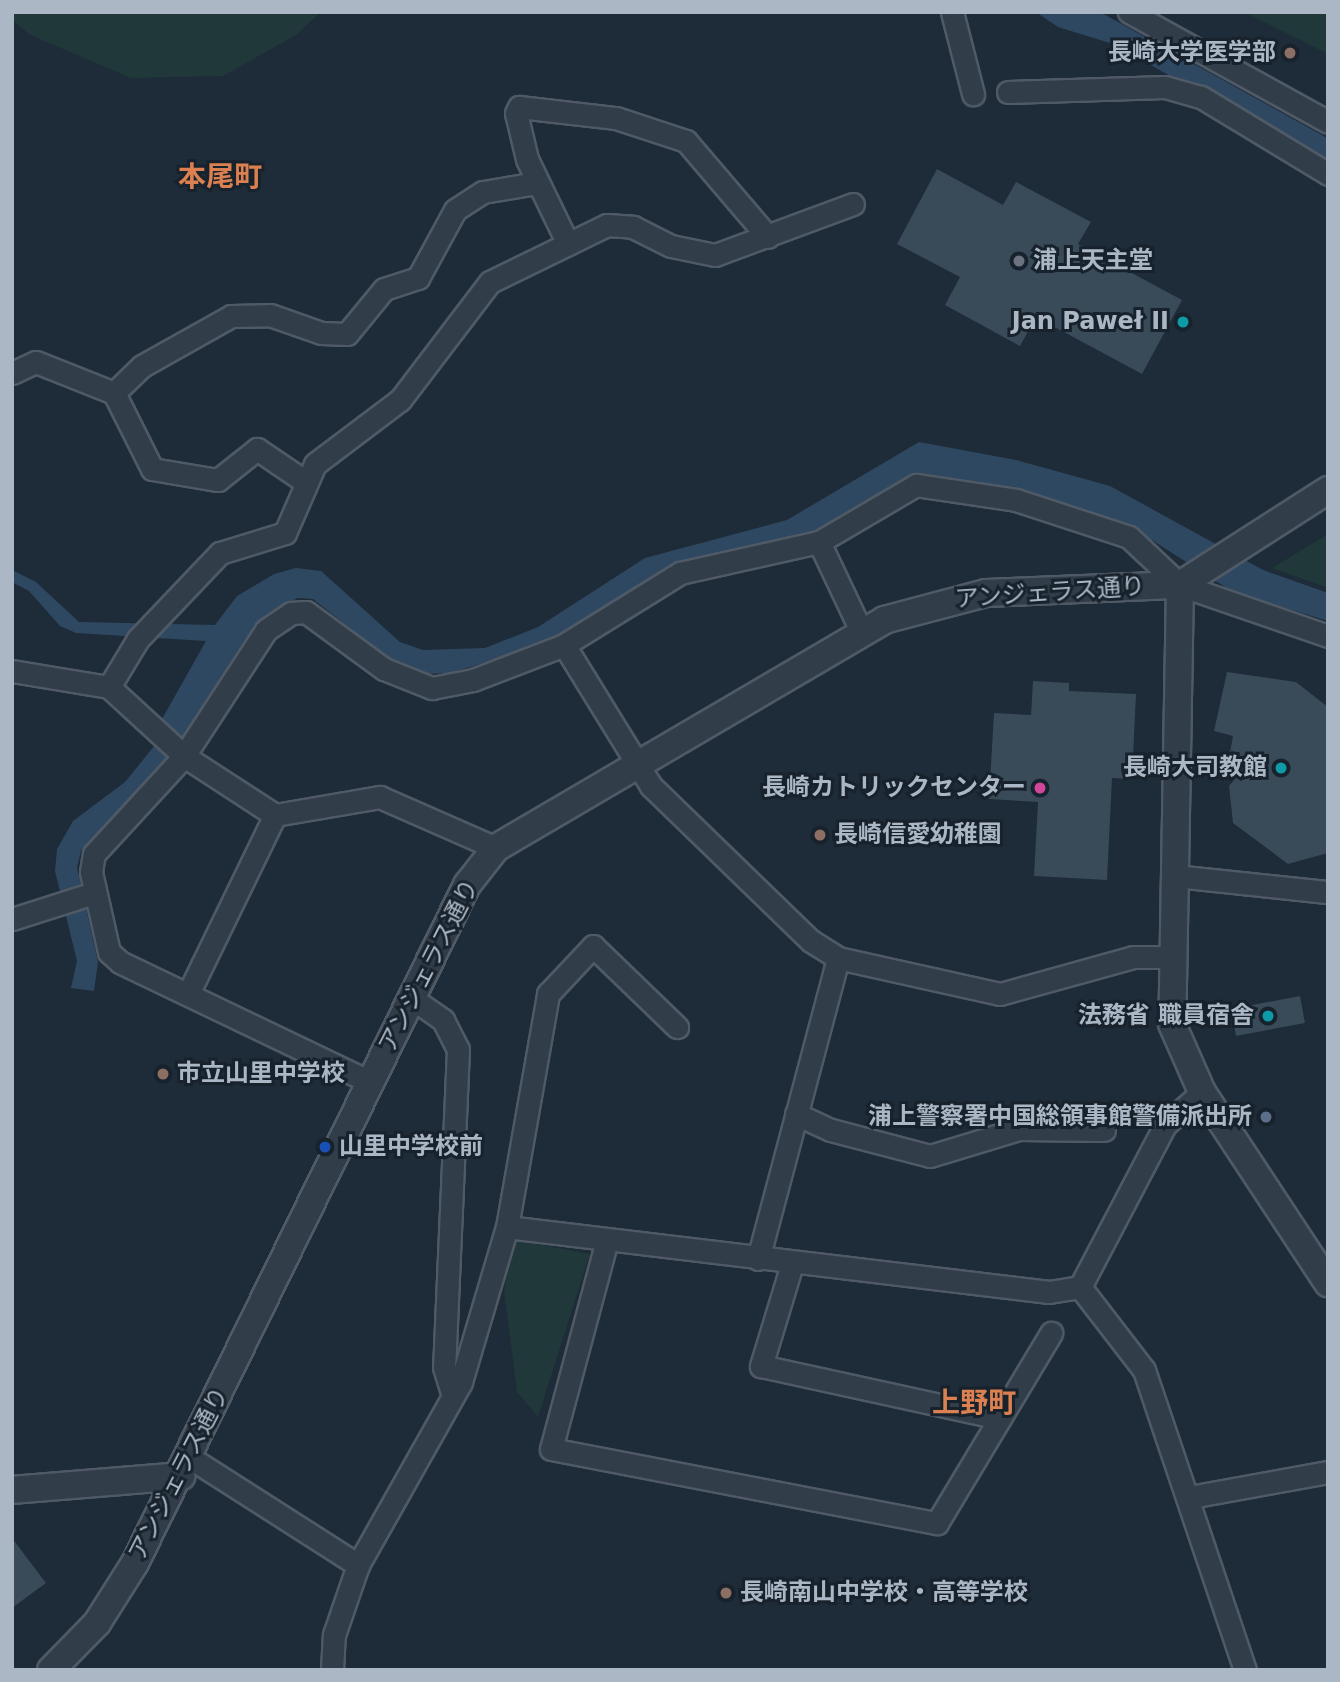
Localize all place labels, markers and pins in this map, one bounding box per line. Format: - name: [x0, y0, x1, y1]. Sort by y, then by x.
- place label: 長崎大学医学部: [1108, 39, 1276, 67]
- marker: 長崎大学医学部: [1282, 45, 1298, 61]
- place label: 浦上天主堂: [1033, 247, 1153, 275]
- marker: 浦上天主堂: [1011, 253, 1027, 269]
- place label: Jan Paweł II: [1012, 308, 1169, 336]
- marker: Jan Paweł II: [1175, 314, 1191, 330]
- place label: 長崎大司教館: [1123, 754, 1267, 782]
- marker: 長崎大司教館: [1273, 760, 1289, 776]
- place label: 長崎カトリックセンター: [762, 774, 1026, 802]
- marker: 長崎カトリックセンター: [1032, 780, 1048, 796]
- place label: 長崎信愛幼稚園: [834, 821, 1002, 849]
- marker: 長崎信愛幼稚園: [812, 827, 828, 843]
- place label: 法務省 職員宿舎: [1078, 1002, 1254, 1030]
- marker: 法務省 職員宿舎: [1260, 1008, 1276, 1024]
- place label: 市立山里中学校: [177, 1060, 345, 1088]
- marker: 市立山里中学校: [155, 1066, 171, 1082]
- place label: 浦上警察署中国総領事館警備派出所: [868, 1103, 1252, 1131]
- marker: 浦上警察署中国総領事館警備派出所: [1258, 1109, 1274, 1125]
- place label: 山里中学校前: [339, 1133, 483, 1161]
- marker: 山里中学校前: [317, 1139, 333, 1155]
- place label: 長崎南山中学校・高等学校: [740, 1579, 1028, 1607]
- marker: 長崎南山中学校・高等学校: [718, 1585, 734, 1601]

